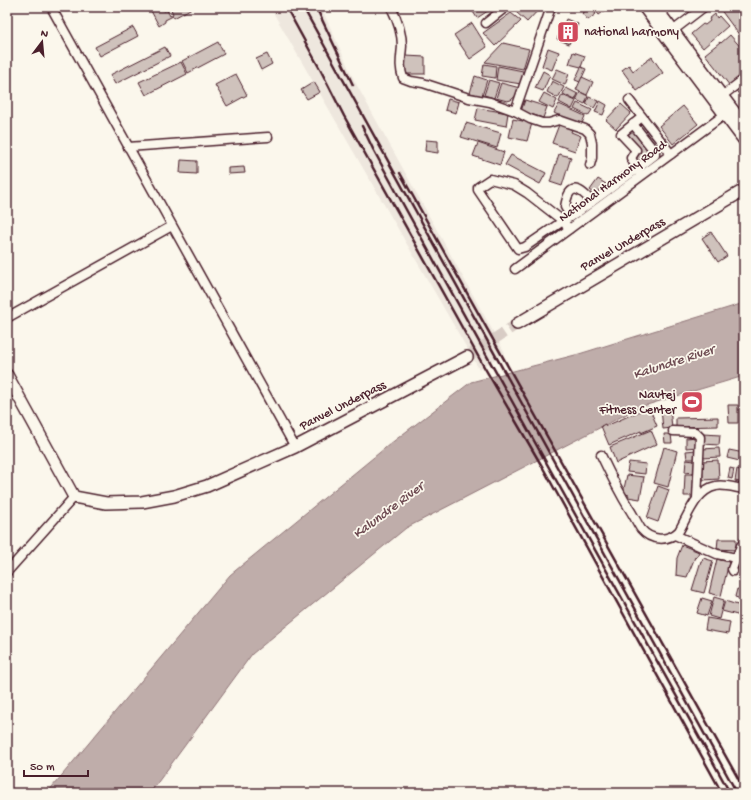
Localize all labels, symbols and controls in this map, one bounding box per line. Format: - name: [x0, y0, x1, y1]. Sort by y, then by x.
- building icon: national harmony: [555, 19, 581, 45]
- north arrow: [22, 22, 62, 62]
- place label: national harmony: [584, 25, 680, 40]
- text: N: [39, 28, 49, 41]
- street label: National Harmony Road: [556, 137, 671, 226]
- street label: Panvel Underpass: [577, 214, 669, 276]
- water label: Kalundre River: [631, 341, 720, 384]
- street label: Panvel Underpass: [296, 377, 390, 435]
- place label: Navtej Fitness Center: [598, 388, 677, 418]
- sports icon: Navtej Fitness Center: [679, 389, 705, 415]
- water label: Kalundre River: [350, 477, 430, 543]
- scale bar: [24, 752, 88, 778]
- text: 50 m: [30, 761, 55, 775]

